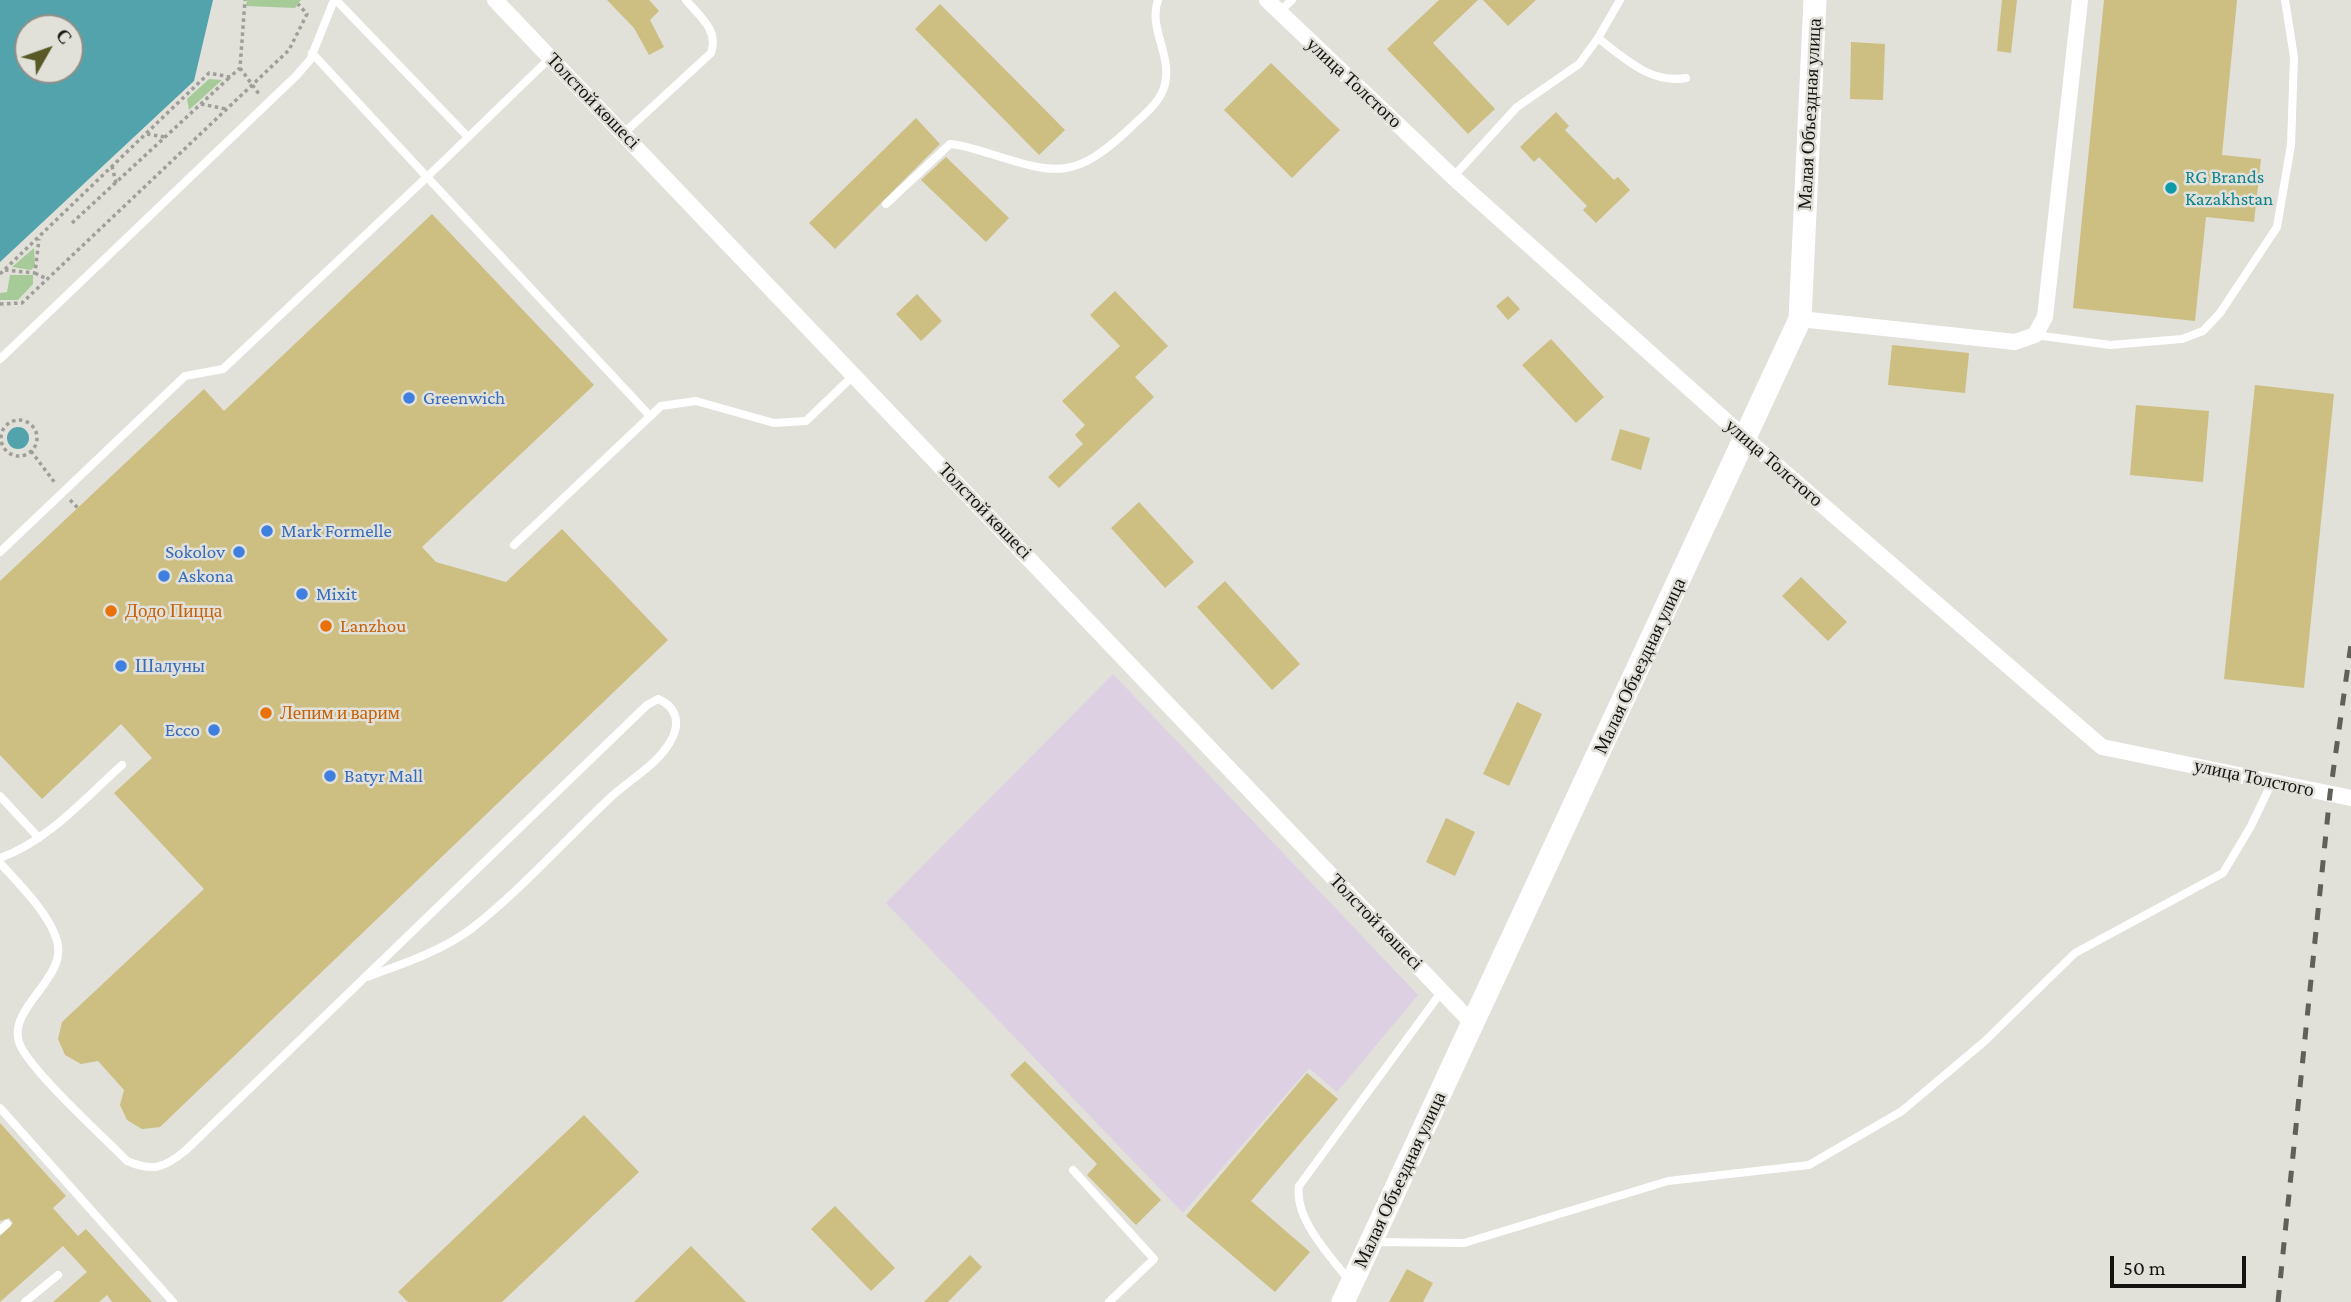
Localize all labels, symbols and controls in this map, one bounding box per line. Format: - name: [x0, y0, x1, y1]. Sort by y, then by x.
- north arrow: [14, 14, 84, 84]
- street label: Малая Объездная улица: [1794, 18, 1826, 210]
- text: С: [51, 24, 76, 48]
- street label: улица Толстого: [1302, 33, 1406, 133]
- street label: Толстой көшесі: [542, 48, 644, 154]
- place label: RG Brands Kazakhstan: [2185, 166, 2273, 210]
- marker: RG Brands Kazakhstan: [2163, 180, 2179, 196]
- place label: Greenwich: [423, 387, 505, 409]
- marker: Greenwich: [401, 390, 417, 406]
- street label: улица Толстого: [1720, 414, 1828, 512]
- street label: Толстой көшесі: [934, 458, 1036, 564]
- place label: Mark Formelle: [281, 520, 392, 542]
- marker: Mark Formelle: [259, 523, 275, 539]
- place label: Sokolov: [165, 541, 225, 563]
- marker: Sokolov: [231, 544, 247, 560]
- place label: Askona: [178, 565, 234, 587]
- marker: Askona: [156, 568, 172, 584]
- street label: Малая Объездная улица: [1589, 574, 1691, 758]
- place label: Mixit: [316, 583, 357, 605]
- marker: Mixit: [294, 586, 310, 602]
- place label: Додо Пицца: [125, 600, 222, 622]
- marker: Додо Пицца: [103, 603, 119, 619]
- place label: Lanzhou: [340, 615, 406, 637]
- marker: Lanzhou: [318, 618, 334, 634]
- place label: Шалуны: [135, 655, 205, 677]
- marker: Шалуны: [113, 658, 129, 674]
- place label: Лепим и варим: [280, 702, 400, 724]
- marker: Лепим и варим: [258, 705, 274, 721]
- place label: Ecco: [165, 719, 200, 741]
- marker: Ecco: [206, 722, 222, 738]
- street label: улица Толстого: [2192, 754, 2316, 802]
- place label: Batyr Mall: [344, 765, 423, 787]
- marker: Batyr Mall: [322, 768, 338, 784]
- street label: Толстой көшесі: [1325, 869, 1427, 975]
- street label: Малая Объездная улица: [1349, 1088, 1451, 1272]
- scale bar: [2113, 1242, 2250, 1286]
- text: 50 m: [2123, 1256, 2166, 1280]

